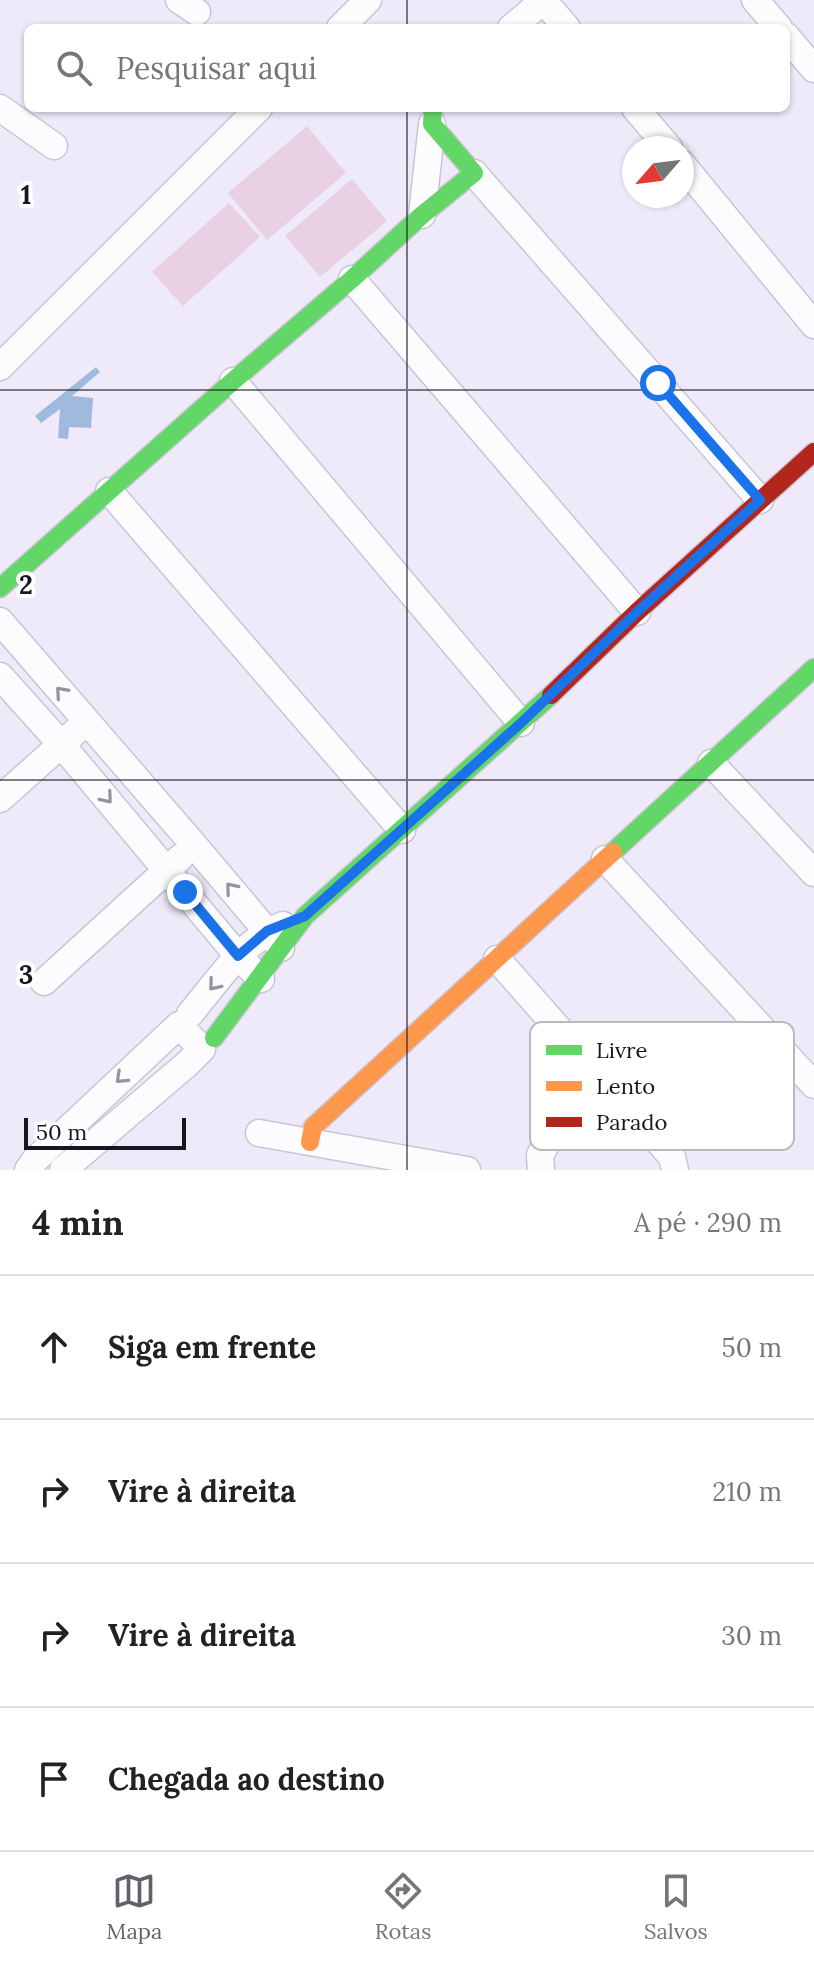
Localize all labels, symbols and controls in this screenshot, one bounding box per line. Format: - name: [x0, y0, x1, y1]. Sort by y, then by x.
- search box: [24, 24, 790, 112]
- icon: search: [52, 46, 96, 90]
- text: Pesquisar aqui: [116, 49, 317, 87]
- north arrow: [622, 136, 694, 208]
- text: 1: [21, 178, 31, 211]
- route start: [640, 365, 676, 401]
- text: 2: [19, 568, 33, 601]
- one-way arrow: [56, 686, 71, 701]
- one-way arrow: [97, 789, 111, 804]
- route end: [167, 874, 203, 910]
- one-way arrow: [226, 883, 241, 898]
- text: 3: [19, 958, 33, 991]
- one-way arrow: [209, 976, 224, 990]
- legend: [530, 1022, 794, 1150]
- text: Livre: [596, 1036, 647, 1064]
- one-way arrow: [116, 1068, 131, 1082]
- text: Lento: [596, 1072, 655, 1100]
- text: Parado: [596, 1108, 667, 1136]
- scale bar: [24, 1114, 186, 1150]
- text: 50 m: [36, 1118, 87, 1146]
- text: 4 min: [32, 1201, 124, 1244]
- text: A pé · 290 m: [634, 1206, 782, 1239]
- icon: ahead: [32, 1325, 76, 1369]
- text: Siga em frente: [108, 1328, 316, 1366]
- text: 50 m: [722, 1331, 782, 1364]
- icon: right: [32, 1469, 76, 1513]
- text: Vire à direita: [108, 1472, 296, 1510]
- text: 210 m: [712, 1475, 782, 1508]
- icon: right: [32, 1613, 76, 1657]
- text: Vire à direita: [108, 1616, 296, 1654]
- text: 30 m: [721, 1619, 782, 1652]
- icon: arrive: [32, 1757, 76, 1801]
- text: Chegada ao destino: [108, 1760, 385, 1798]
- tab: Mapa: [106, 1869, 162, 1945]
- tab: Rotas: [375, 1869, 431, 1945]
- tab: Salvos: [644, 1869, 708, 1945]

